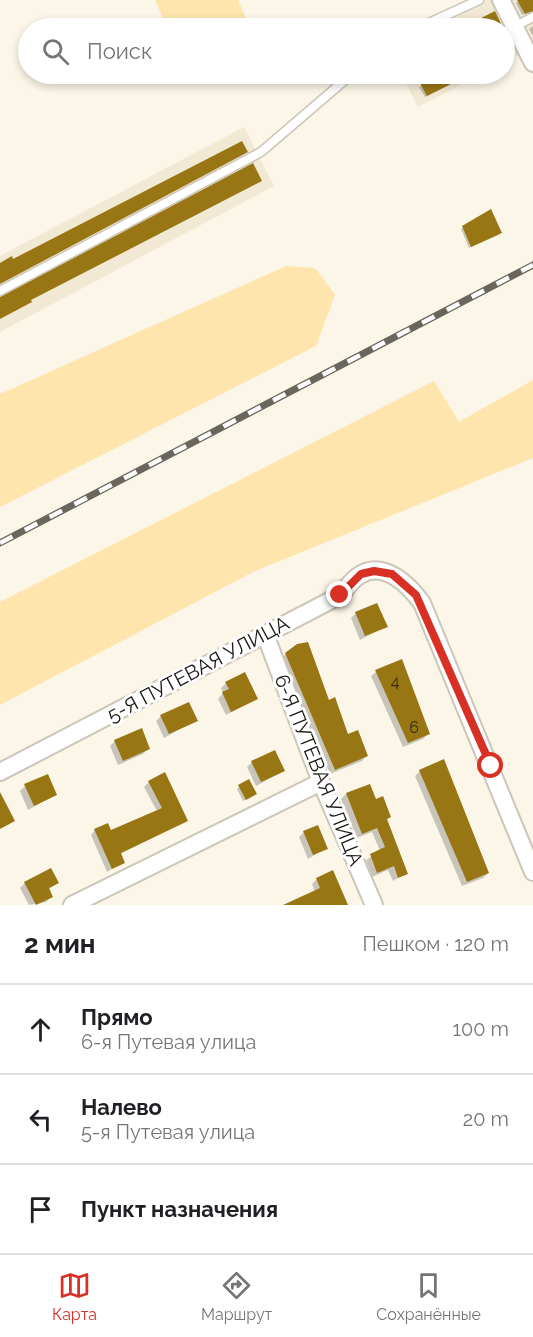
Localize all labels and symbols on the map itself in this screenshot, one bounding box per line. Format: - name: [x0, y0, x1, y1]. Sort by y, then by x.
- route end: [326, 581, 352, 607]
- street label: 5-Я ПУТЕВАЯ УЛИЦА: [103, 611, 294, 727]
- street label: 6-Я ПУТЕВАЯ УЛИЦА: [270, 671, 369, 869]
- house number: 4: [391, 672, 400, 691]
- house number: 6: [409, 718, 419, 737]
- route start: [477, 752, 503, 778]

